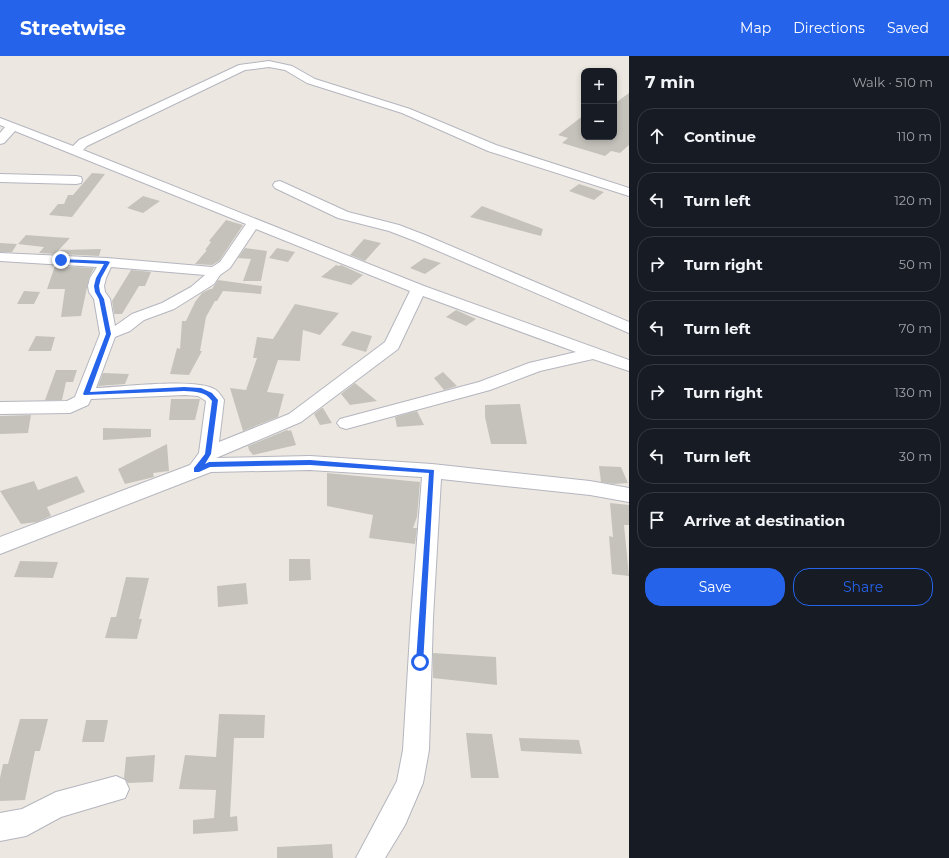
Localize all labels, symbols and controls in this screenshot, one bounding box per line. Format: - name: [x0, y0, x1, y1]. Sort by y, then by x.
- text: Streetwise: [20, 17, 126, 40]
- text: Map: [740, 19, 771, 37]
- text: Directions: [793, 19, 865, 37]
- text: Saved: [887, 19, 929, 37]
- map controls: [581, 68, 617, 140]
- button: +: [581, 68, 617, 104]
- text: 7 min: [645, 72, 695, 92]
- text: Walk · 510 m: [852, 74, 933, 90]
- button: −: [581, 104, 617, 140]
- icon: ahead: [646, 125, 668, 147]
- text: Continue: [684, 127, 756, 146]
- text: 110 m: [897, 128, 932, 144]
- icon: left: [646, 189, 668, 211]
- text: Turn left: [684, 191, 751, 210]
- text: 120 m: [894, 192, 932, 208]
- route end: [52, 251, 70, 269]
- icon: right: [646, 253, 668, 275]
- text: Turn right: [684, 255, 763, 274]
- text: 50 m: [899, 256, 932, 272]
- icon: left: [646, 317, 668, 339]
- text: Turn left: [684, 319, 751, 338]
- text: 70 m: [899, 320, 932, 336]
- icon: right: [646, 381, 668, 403]
- text: Turn right: [684, 383, 763, 402]
- text: 130 m: [894, 384, 932, 400]
- icon: left: [646, 445, 668, 467]
- text: Turn left: [684, 447, 751, 466]
- text: 30 m: [899, 448, 932, 464]
- icon: arrive: [646, 509, 668, 531]
- text: Arrive at destination: [684, 511, 845, 530]
- button: Save: [645, 568, 785, 606]
- button: Share: [793, 568, 933, 606]
- route start: [411, 653, 429, 671]

